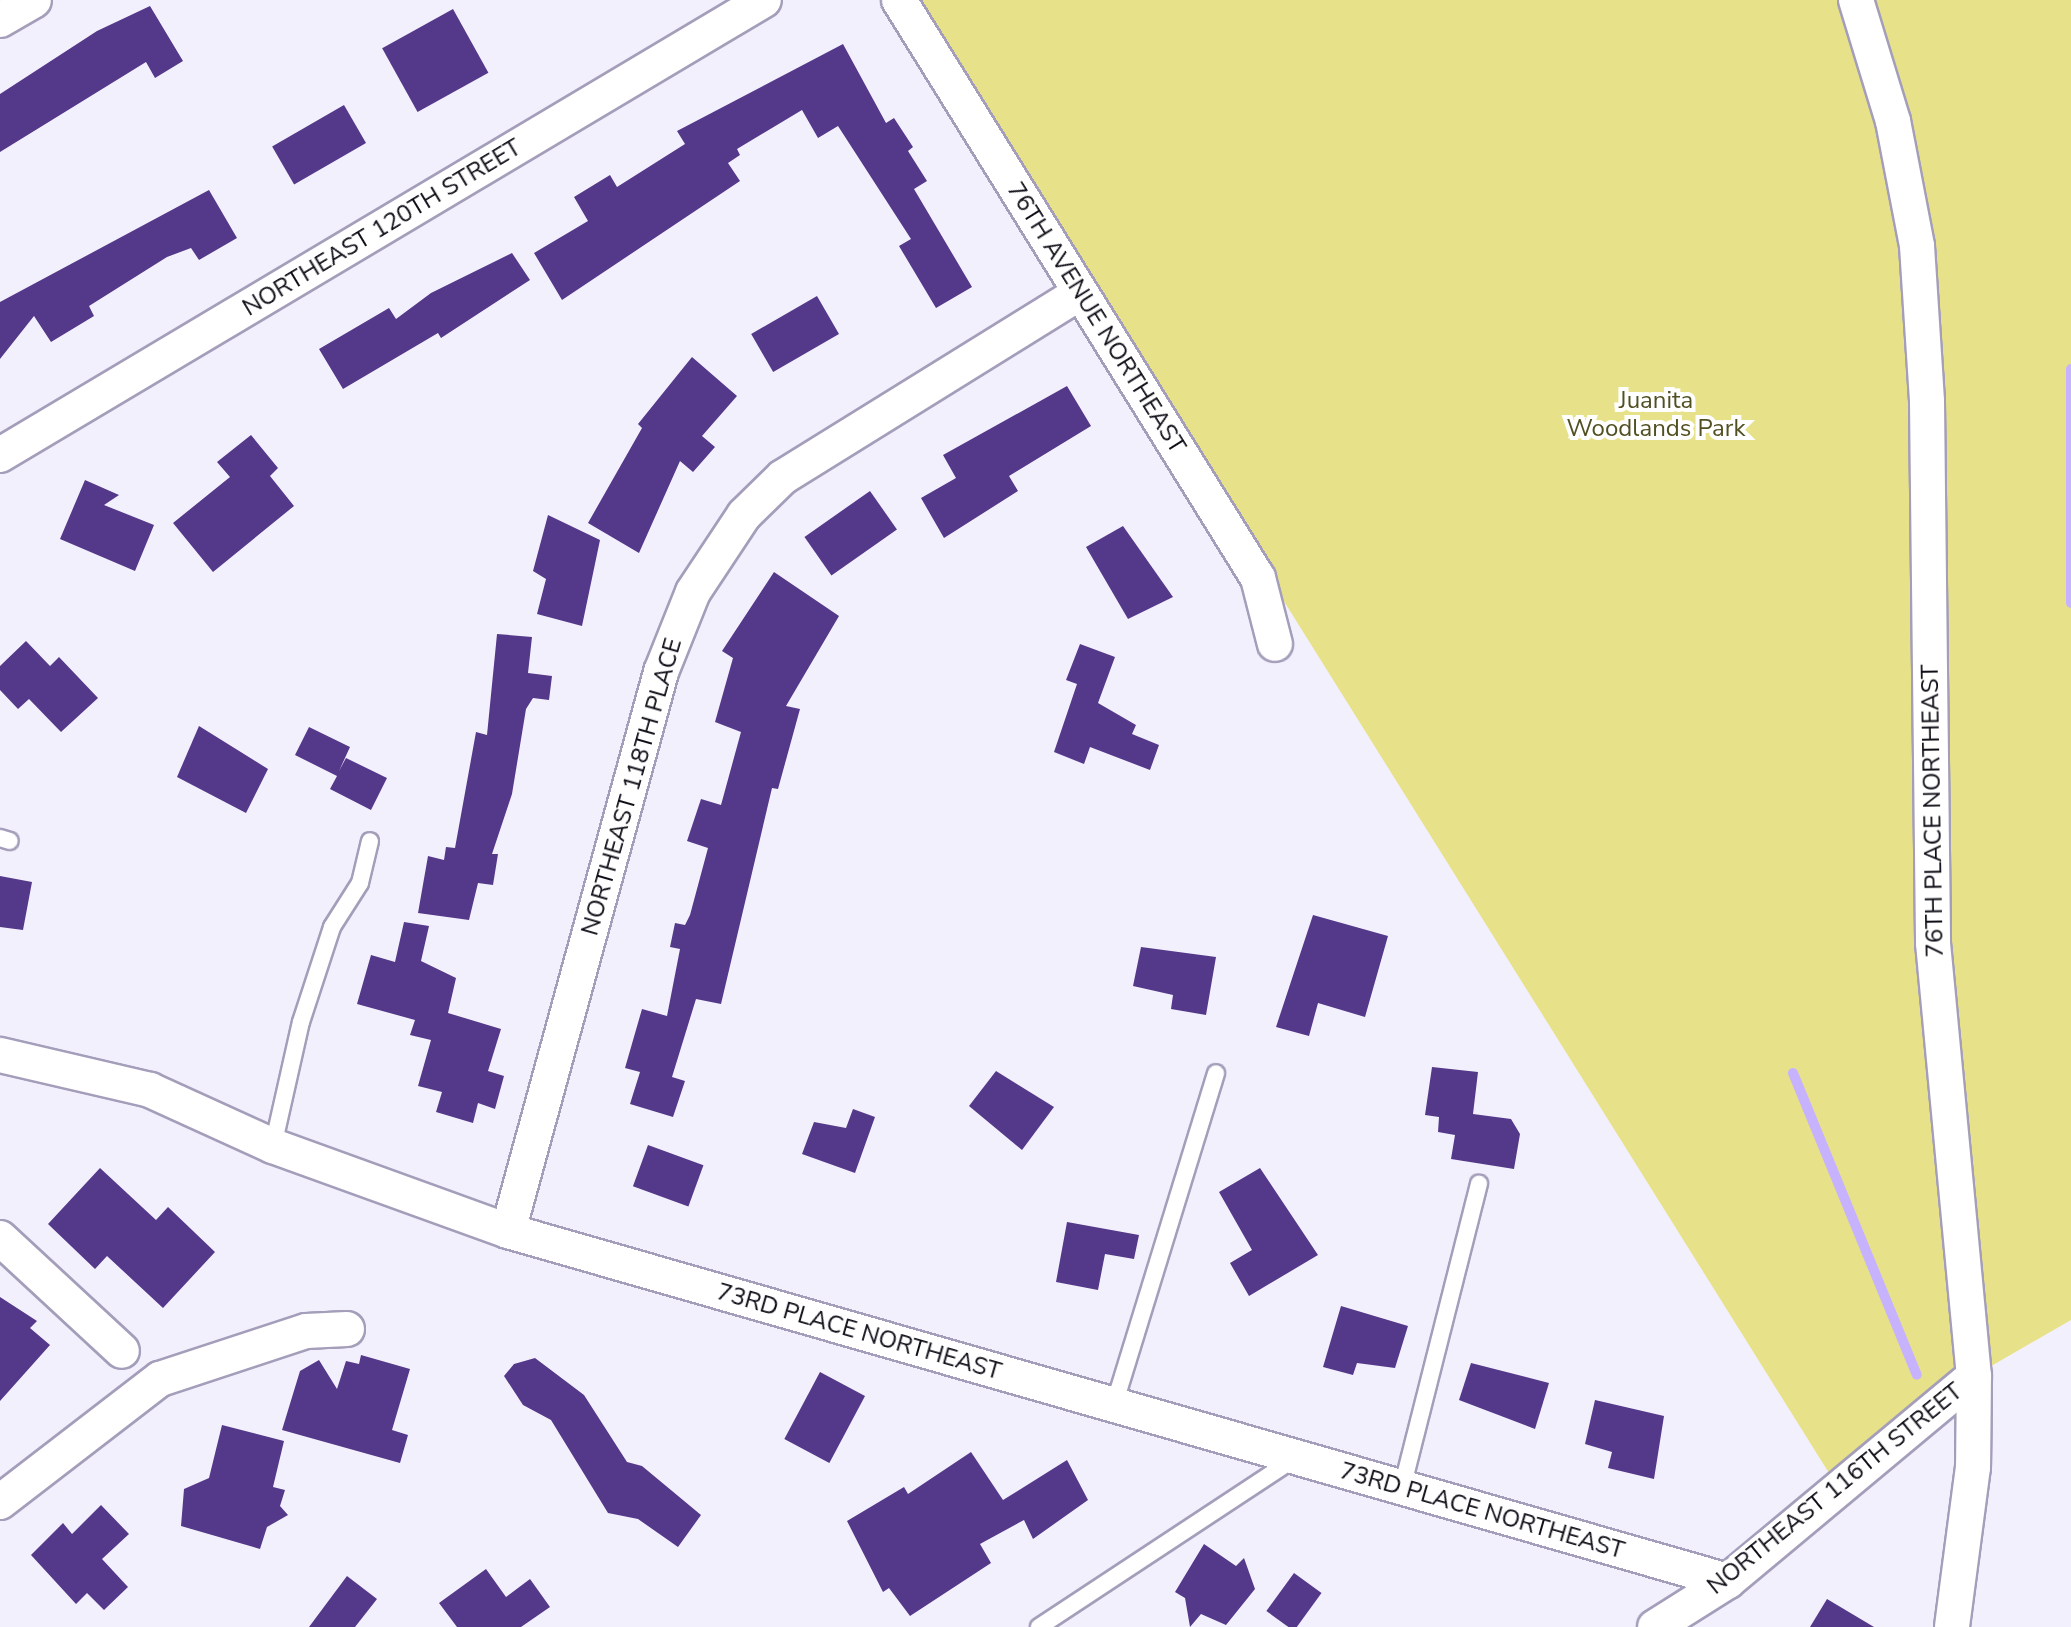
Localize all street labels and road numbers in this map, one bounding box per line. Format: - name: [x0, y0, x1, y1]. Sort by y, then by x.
- street label: NORTHEAST 120TH STREET: [238, 133, 526, 323]
- street label: 76TH AVENUE NORTHEAST: [1001, 177, 1191, 459]
- street label: NORTHEAST 118TH PLACE: [576, 635, 688, 939]
- street label: 76TH PLACE NORTHEAST: [1916, 664, 1950, 958]
- street label: 73RD PLACE NORTHEAST: [714, 1278, 1004, 1386]
- street label: NORTHEAST 116TH STREET: [1702, 1377, 1968, 1601]
- street label: 73RD PLACE NORTHEAST: [1337, 1457, 1627, 1565]

